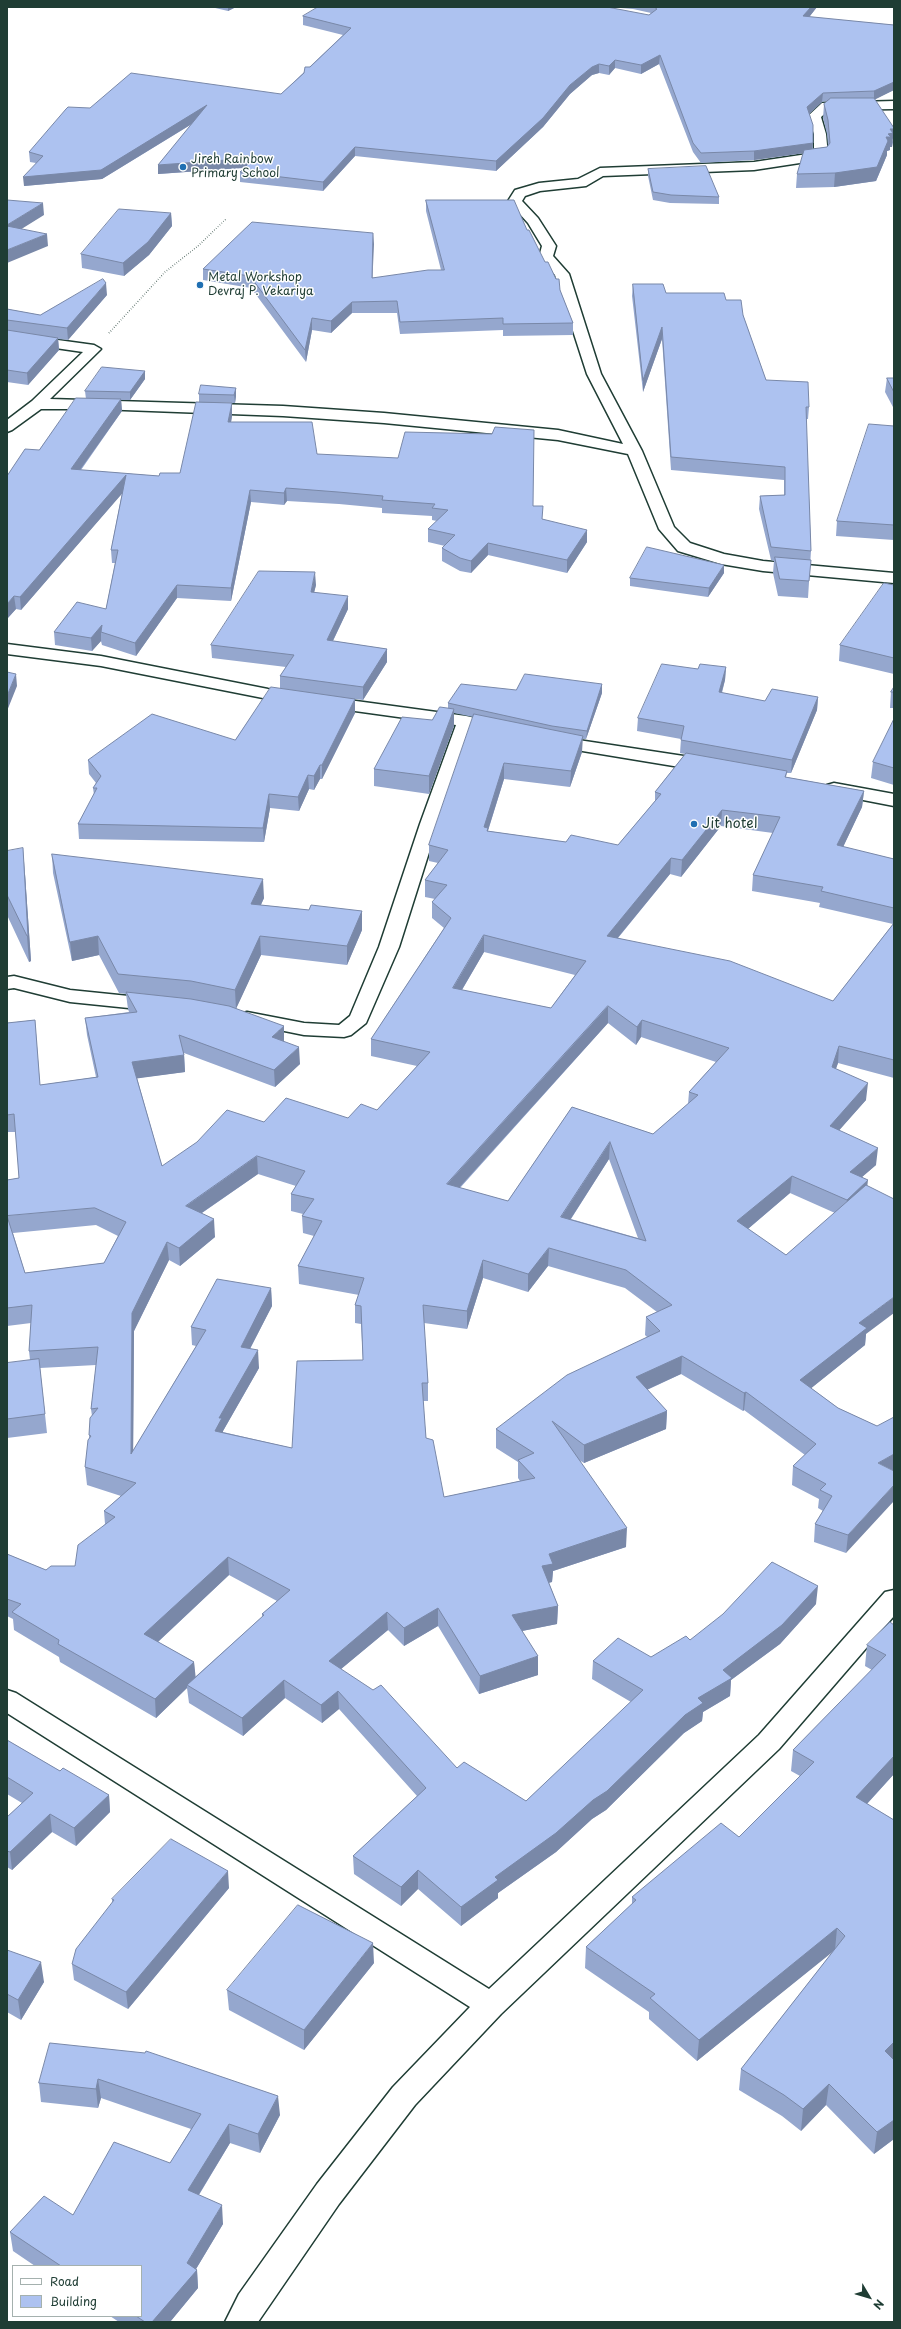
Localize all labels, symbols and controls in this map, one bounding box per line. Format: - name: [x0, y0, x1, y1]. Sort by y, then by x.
- place label: Jireh Rainbow Primary School: [191, 153, 279, 181]
- marker: Jireh Rainbow Primary School: [178, 162, 188, 172]
- place label: Metal Workshop Devraj P. Vekariya: [208, 271, 314, 299]
- marker: Metal Workshop Devraj P. Vekariya: [195, 280, 205, 290]
- place label: Jit hotel: [702, 816, 757, 832]
- marker: Jit hotel: [689, 819, 699, 829]
- legend: [12, 2265, 142, 2317]
- text: Road: [50, 2272, 79, 2290]
- north arrow: [849, 2277, 889, 2317]
- text: Building: [50, 2292, 97, 2310]
- text: N: [869, 2296, 888, 2313]

